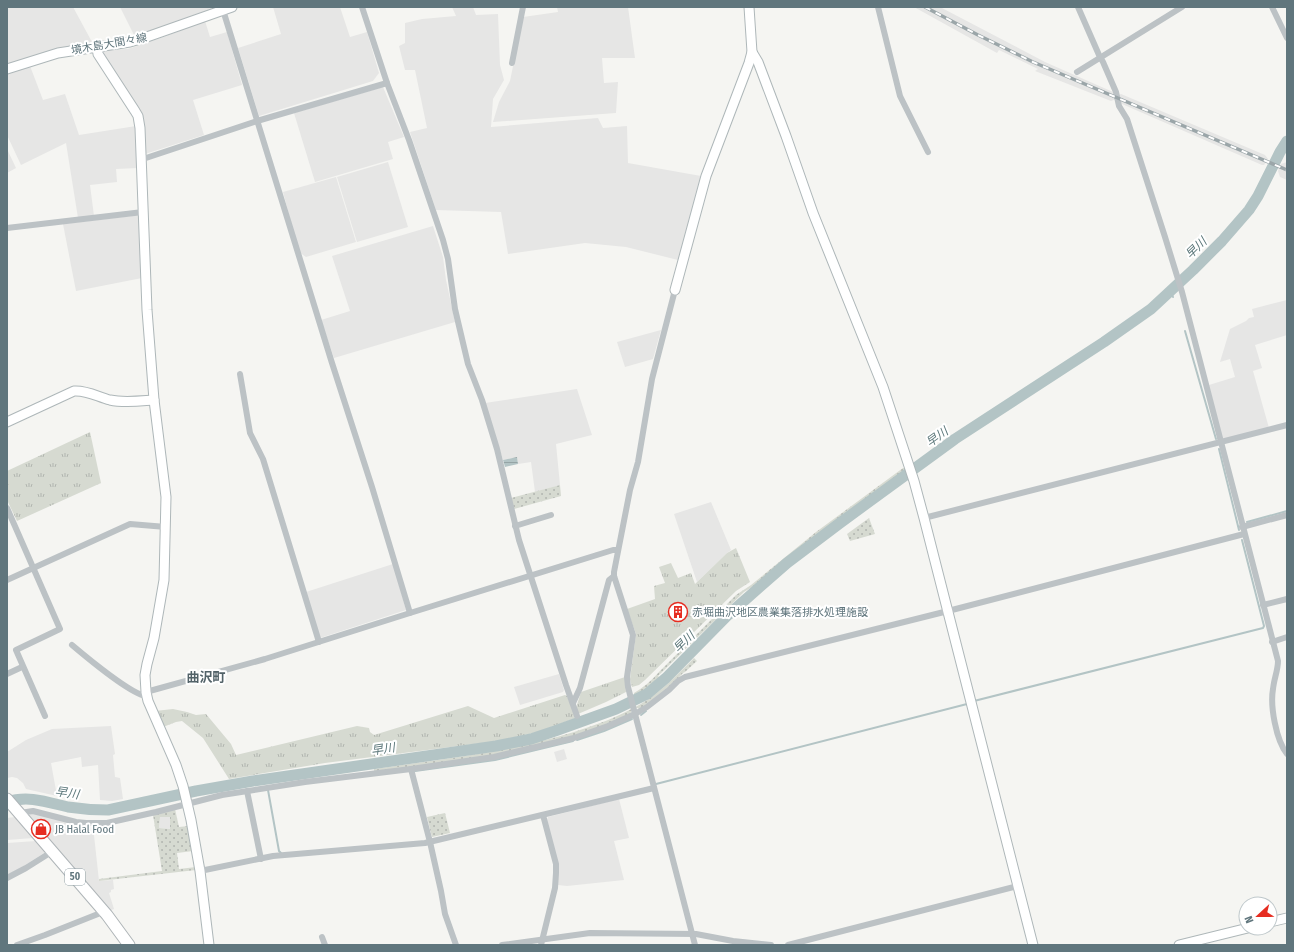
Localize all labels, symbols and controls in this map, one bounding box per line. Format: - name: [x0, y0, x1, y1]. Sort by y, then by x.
- street label: 境木島大間々線: [70, 31, 148, 57]
- water label: 早川: [1182, 233, 1211, 261]
- water label: 早川: [923, 423, 952, 450]
- building icon: 赤堀曲沢地区農業集落排水処理施設: [667, 601, 689, 623]
- place label: 赤堀曲沢地区農業集落排水処理施設: [692, 606, 868, 619]
- water label: 早川: [670, 627, 699, 655]
- district label: 曲沢町: [186, 670, 226, 685]
- water label: 早川: [370, 740, 398, 758]
- water label: 早川: [54, 784, 82, 802]
- shop icon: JB Halal Food: [30, 818, 52, 840]
- place label: JB Halal Food: [55, 823, 114, 836]
- road number: 50: [65, 869, 85, 885]
- north arrow: [1238, 896, 1278, 936]
- text: N: [1242, 914, 1256, 925]

